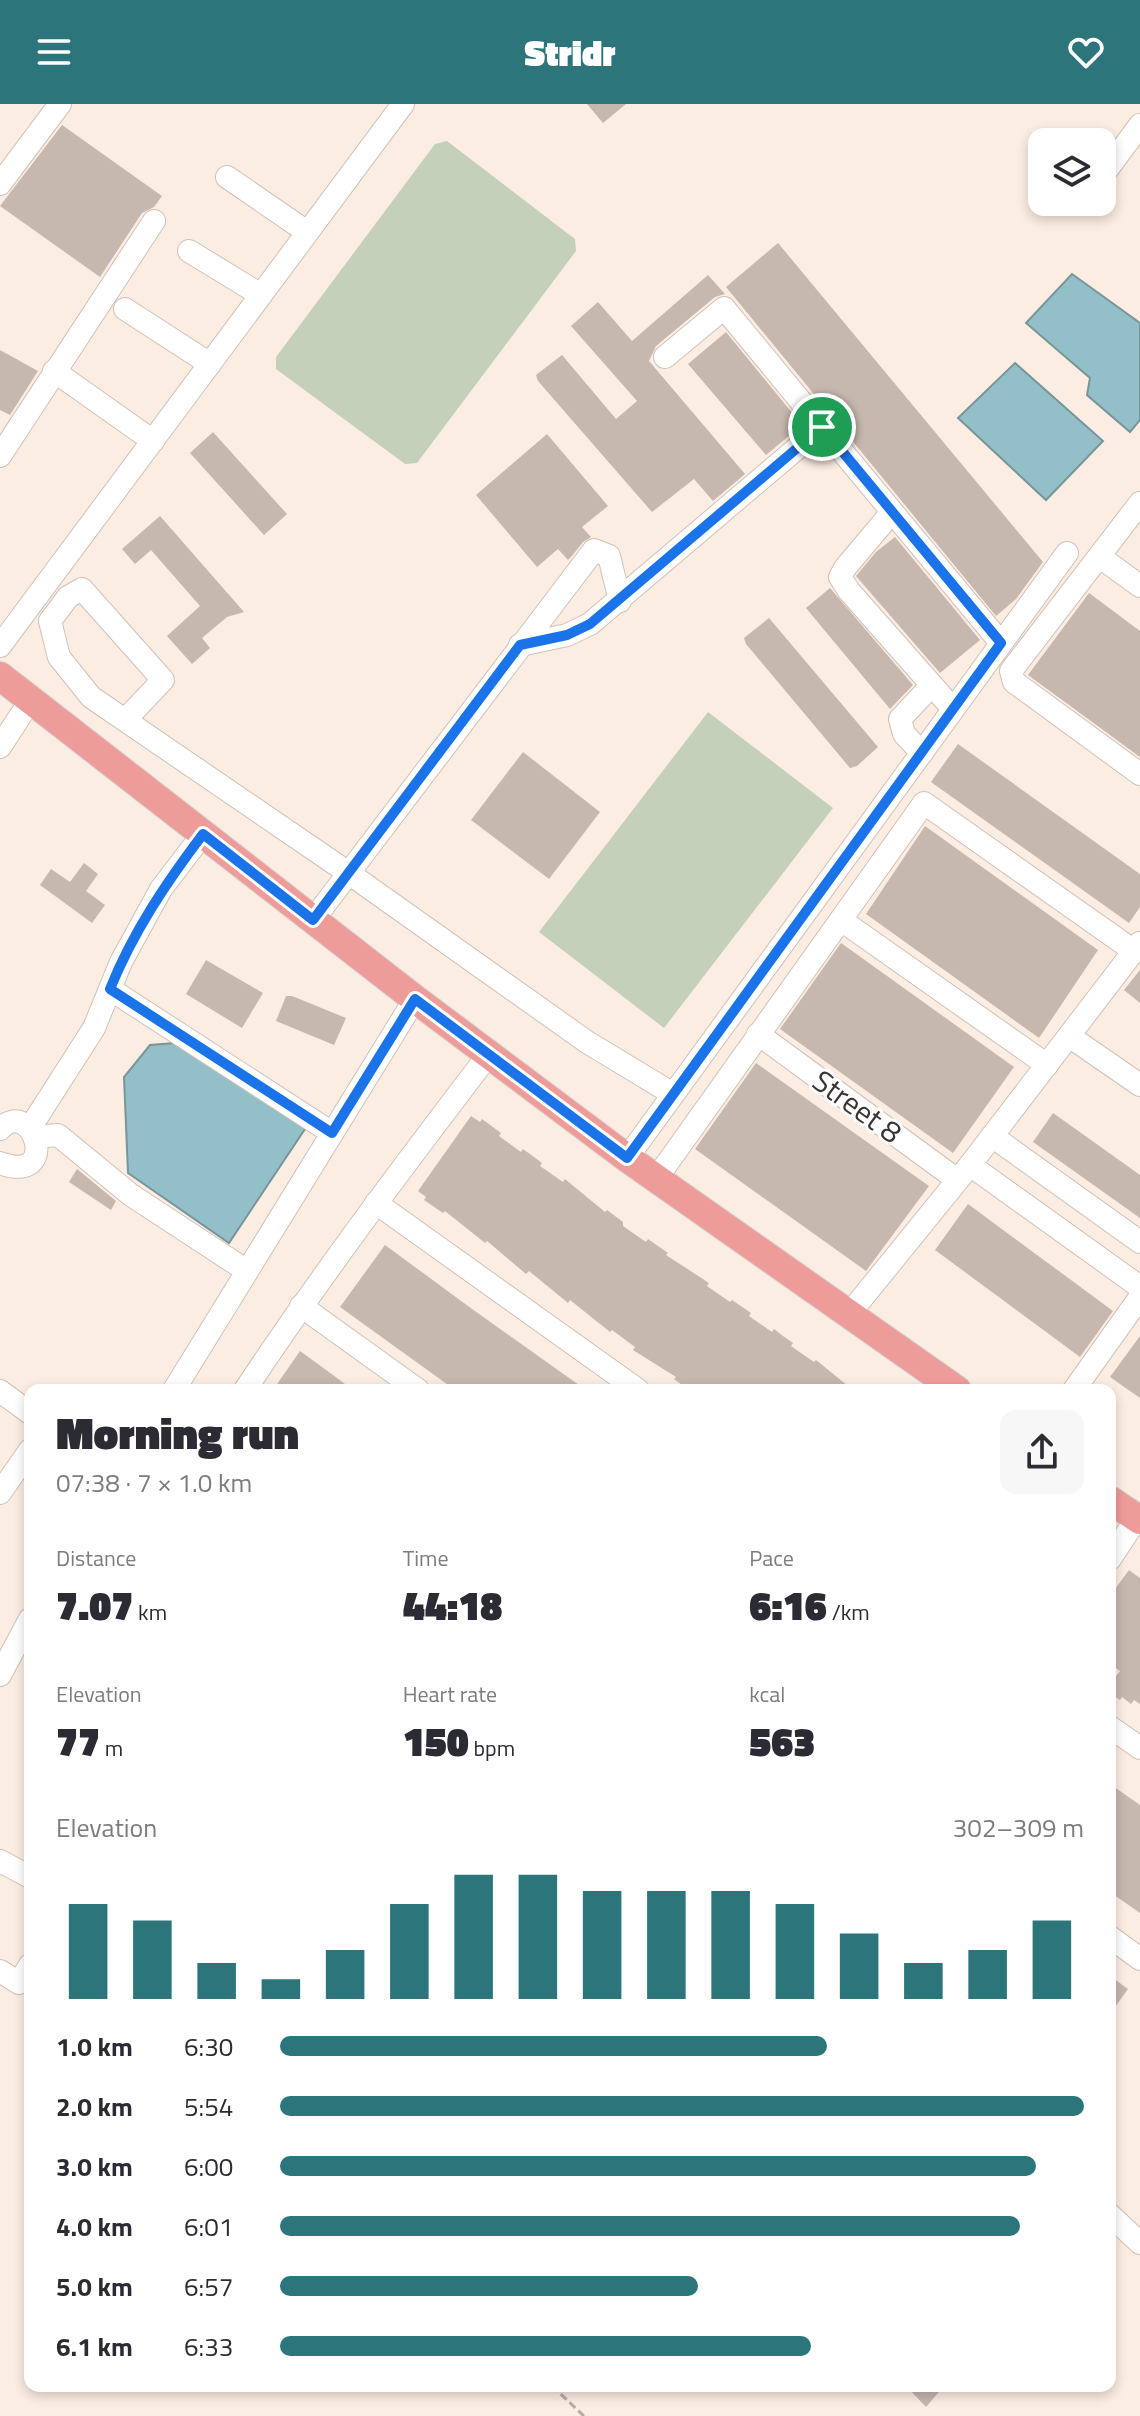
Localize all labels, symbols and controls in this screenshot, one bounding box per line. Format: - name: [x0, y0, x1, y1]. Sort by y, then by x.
- text: Stridr: [524, 25, 616, 80]
- icon: menu: [32, 30, 76, 74]
- icon: heart: [1064, 30, 1108, 74]
- map controls: [1028, 128, 1116, 216]
- button: layers: [1028, 128, 1116, 216]
- pin: [788, 393, 856, 461]
- icon: arrive: [800, 405, 844, 449]
- street label: Street 8: [803, 1058, 912, 1154]
- text: Morning run: [56, 1399, 299, 1466]
- button: share: [1000, 1410, 1084, 1494]
- text: 07:38 · 7 × 1.0 km: [56, 1463, 252, 1502]
- text: Distance: [56, 1541, 136, 1575]
- text: Time: [403, 1541, 449, 1575]
- text: Pace: [749, 1541, 794, 1575]
- text: 7.07: [56, 1575, 133, 1636]
- text: 44:18: [403, 1575, 502, 1636]
- text: 6:16: [749, 1575, 827, 1636]
- text: km: [133, 1595, 167, 1629]
- text: /km: [827, 1595, 870, 1629]
- text: Elevation: [56, 1677, 142, 1711]
- text: Heart rate: [403, 1677, 497, 1711]
- text: kcal: [749, 1677, 785, 1711]
- text: 77: [56, 1711, 100, 1772]
- text: 150: [403, 1711, 469, 1772]
- text: 563: [749, 1711, 815, 1772]
- text: m: [100, 1731, 123, 1765]
- text: bpm: [469, 1731, 515, 1765]
- text: Elevation: [56, 1808, 157, 1847]
- text: 302–309 m: [953, 1808, 1084, 1847]
- text: 1.0 km: [56, 2027, 133, 2066]
- text: 6:30: [184, 2027, 233, 2066]
- text: 2.0 km: [56, 2087, 133, 2126]
- text: 5:54: [184, 2087, 233, 2126]
- text: 3.0 km: [56, 2147, 133, 2186]
- text: 6:00: [184, 2147, 233, 2186]
- text: 4.0 km: [56, 2207, 133, 2246]
- text: 6:01: [184, 2207, 233, 2246]
- text: 5.0 km: [56, 2267, 133, 2306]
- text: 6:57: [184, 2267, 233, 2306]
- text: 6.1 km: [56, 2327, 133, 2366]
- text: 6:33: [184, 2327, 233, 2366]

